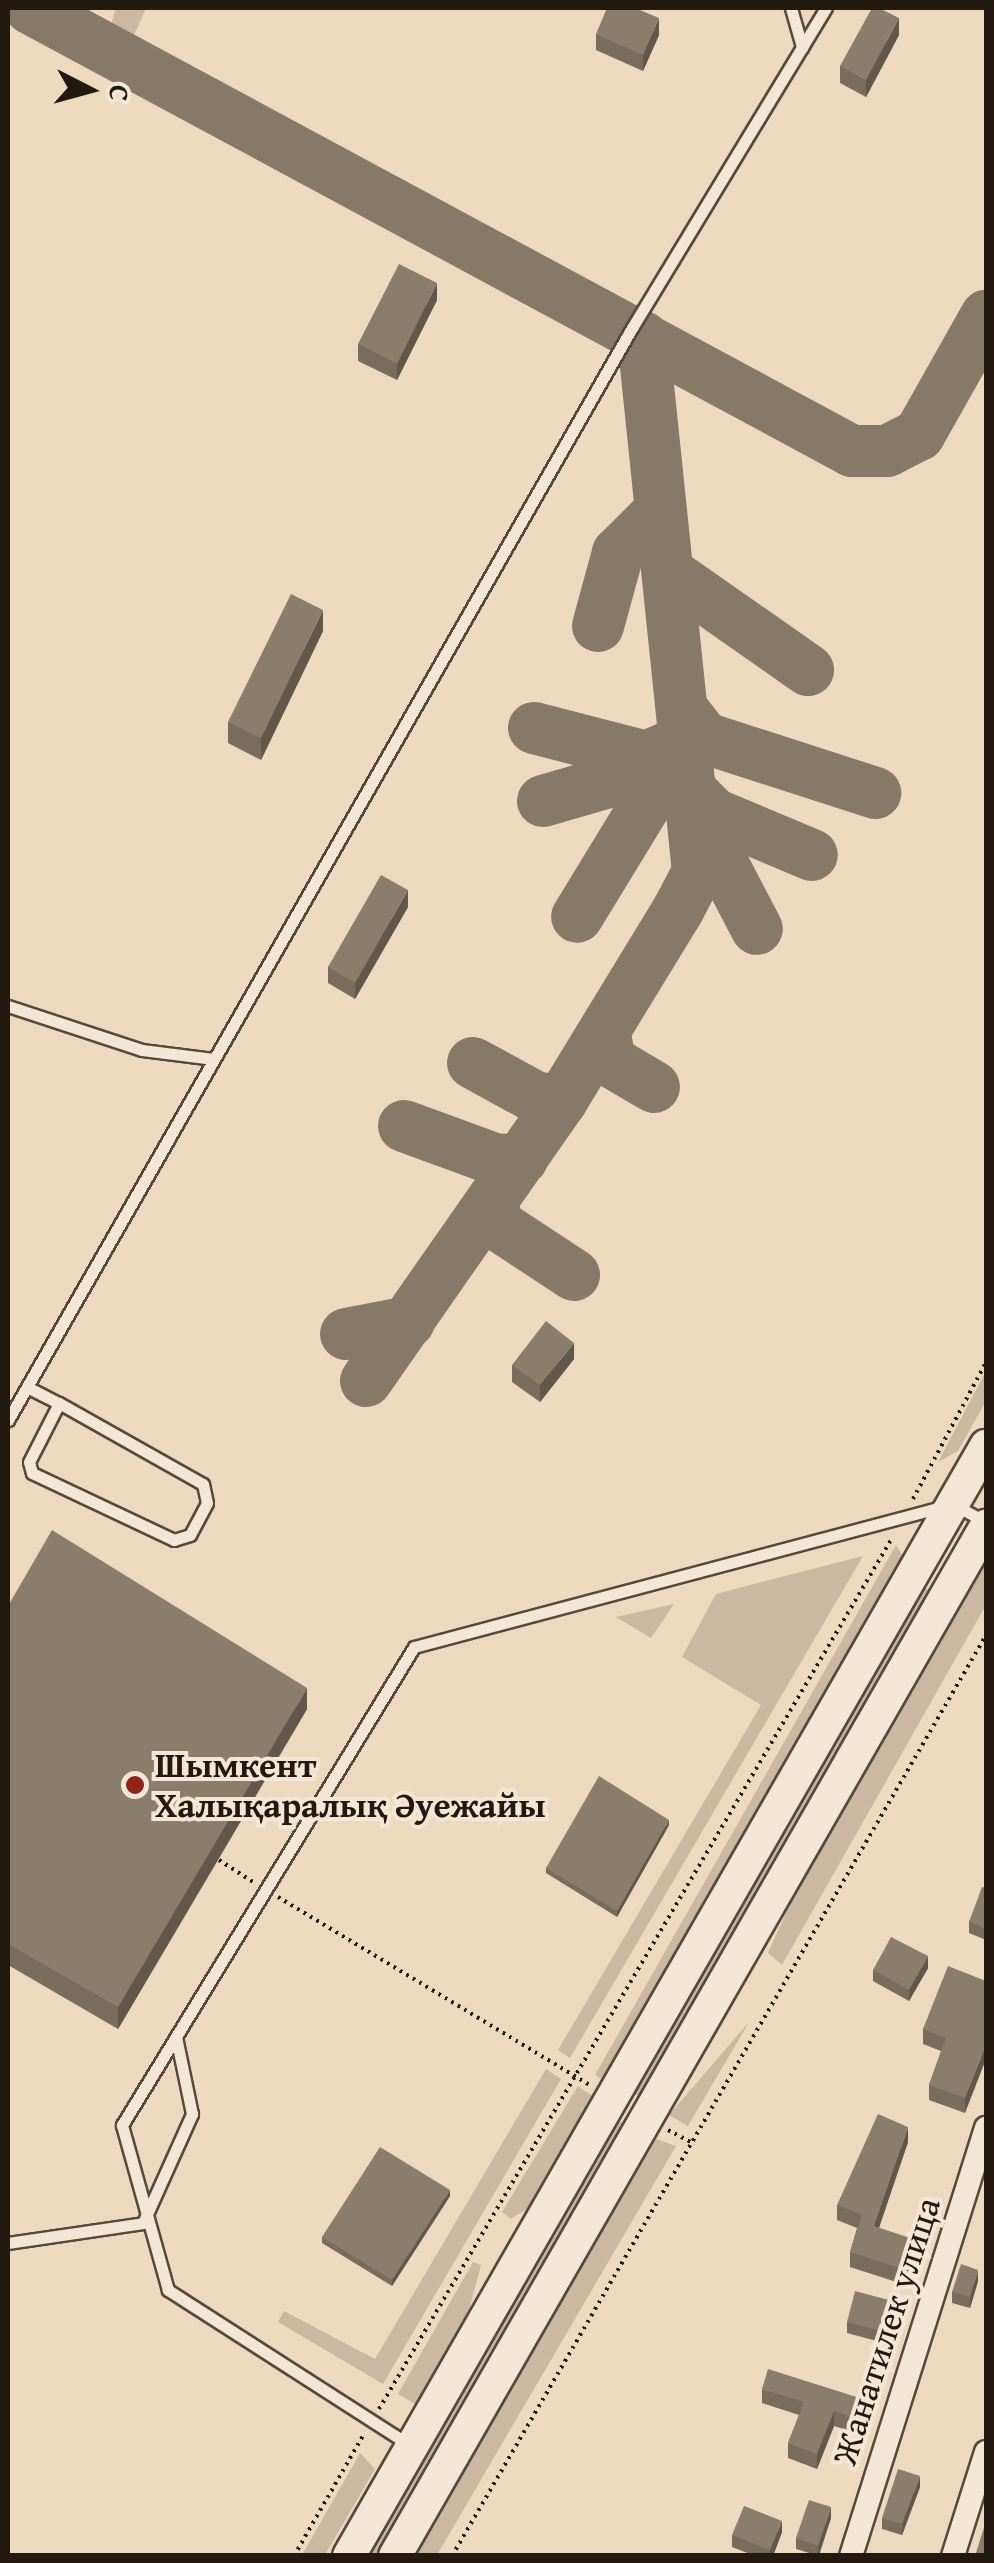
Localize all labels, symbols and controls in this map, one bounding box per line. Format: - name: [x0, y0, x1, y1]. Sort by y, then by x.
- north arrow: [40, 40, 140, 140]
- text: С: [99, 83, 142, 103]
- place label: Шымкент Халықаралық Әуежайы: [155, 1744, 545, 1826]
- marker: Шымкент Халықаралық Әуежайы: [124, 1774, 146, 1796]
- street label: Жанатилек улица: [823, 2192, 949, 2470]

